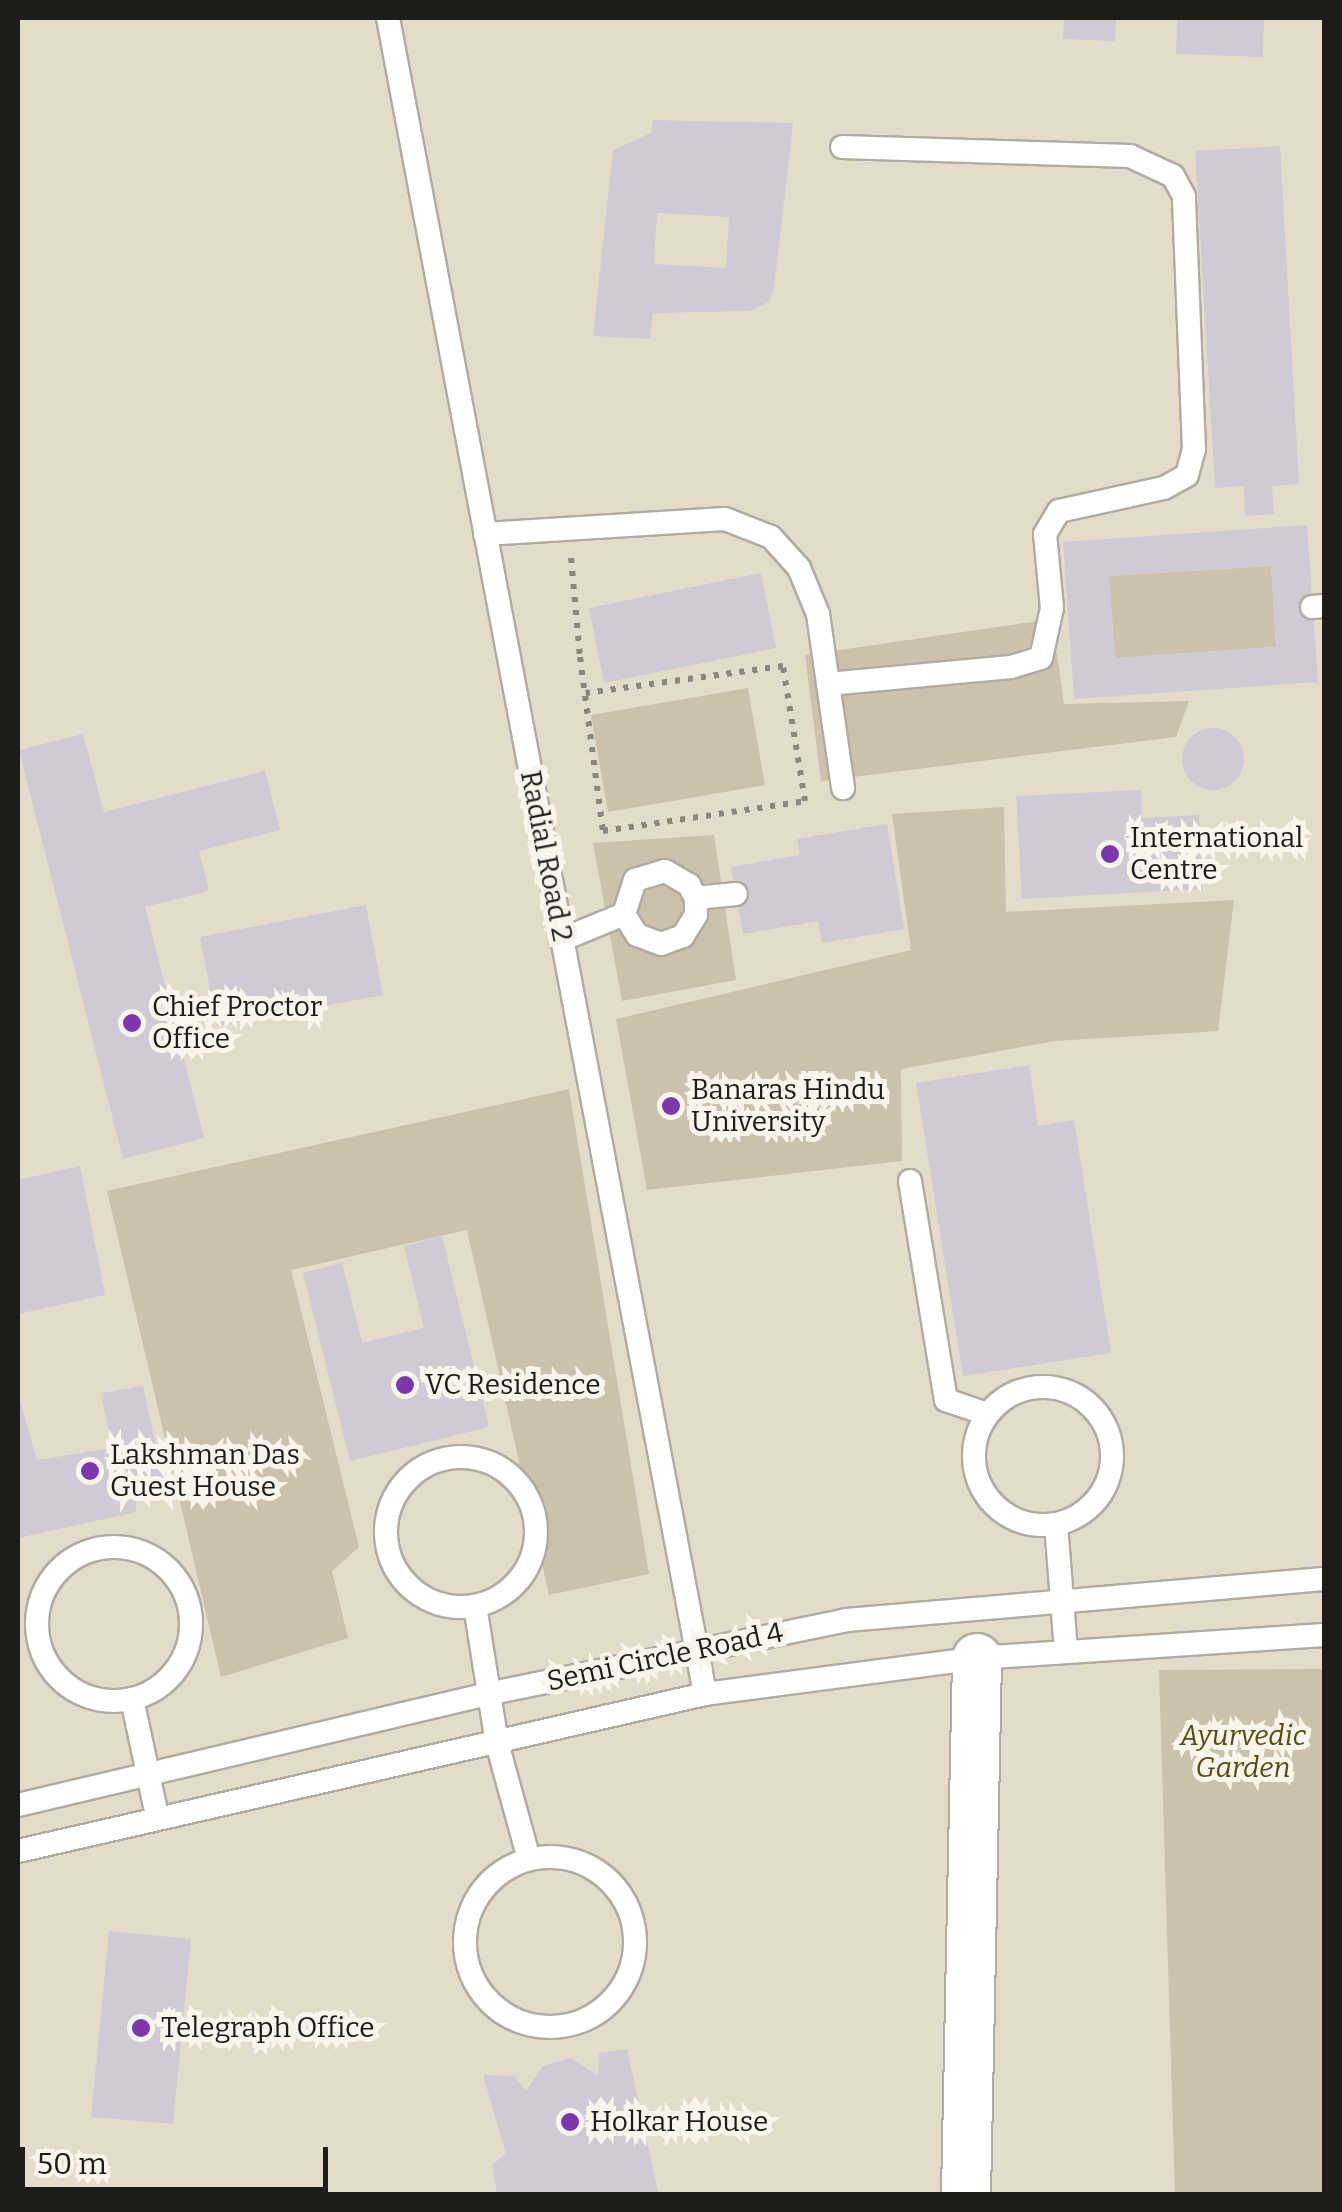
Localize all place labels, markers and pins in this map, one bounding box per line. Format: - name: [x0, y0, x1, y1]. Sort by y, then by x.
- place label: International Centre: [1130, 821, 1303, 887]
- marker: International Centre: [1099, 843, 1121, 865]
- place label: Chief Proctor Office: [152, 990, 322, 1056]
- marker: Chief Proctor Office: [121, 1012, 143, 1034]
- place label: Banaras Hindu University: [691, 1073, 885, 1139]
- marker: Banaras Hindu University: [660, 1095, 682, 1117]
- place label: VC Residence: [425, 1368, 601, 1402]
- marker: VC Residence: [394, 1374, 416, 1396]
- place label: Lakshman Das Guest House: [110, 1438, 300, 1504]
- marker: Lakshman Das Guest House: [79, 1460, 101, 1482]
- place label: Telegraph Office: [161, 2011, 375, 2045]
- marker: Telegraph Office: [130, 2017, 152, 2039]
- place label: Holkar House: [590, 2105, 768, 2139]
- marker: Holkar House: [559, 2111, 581, 2133]

